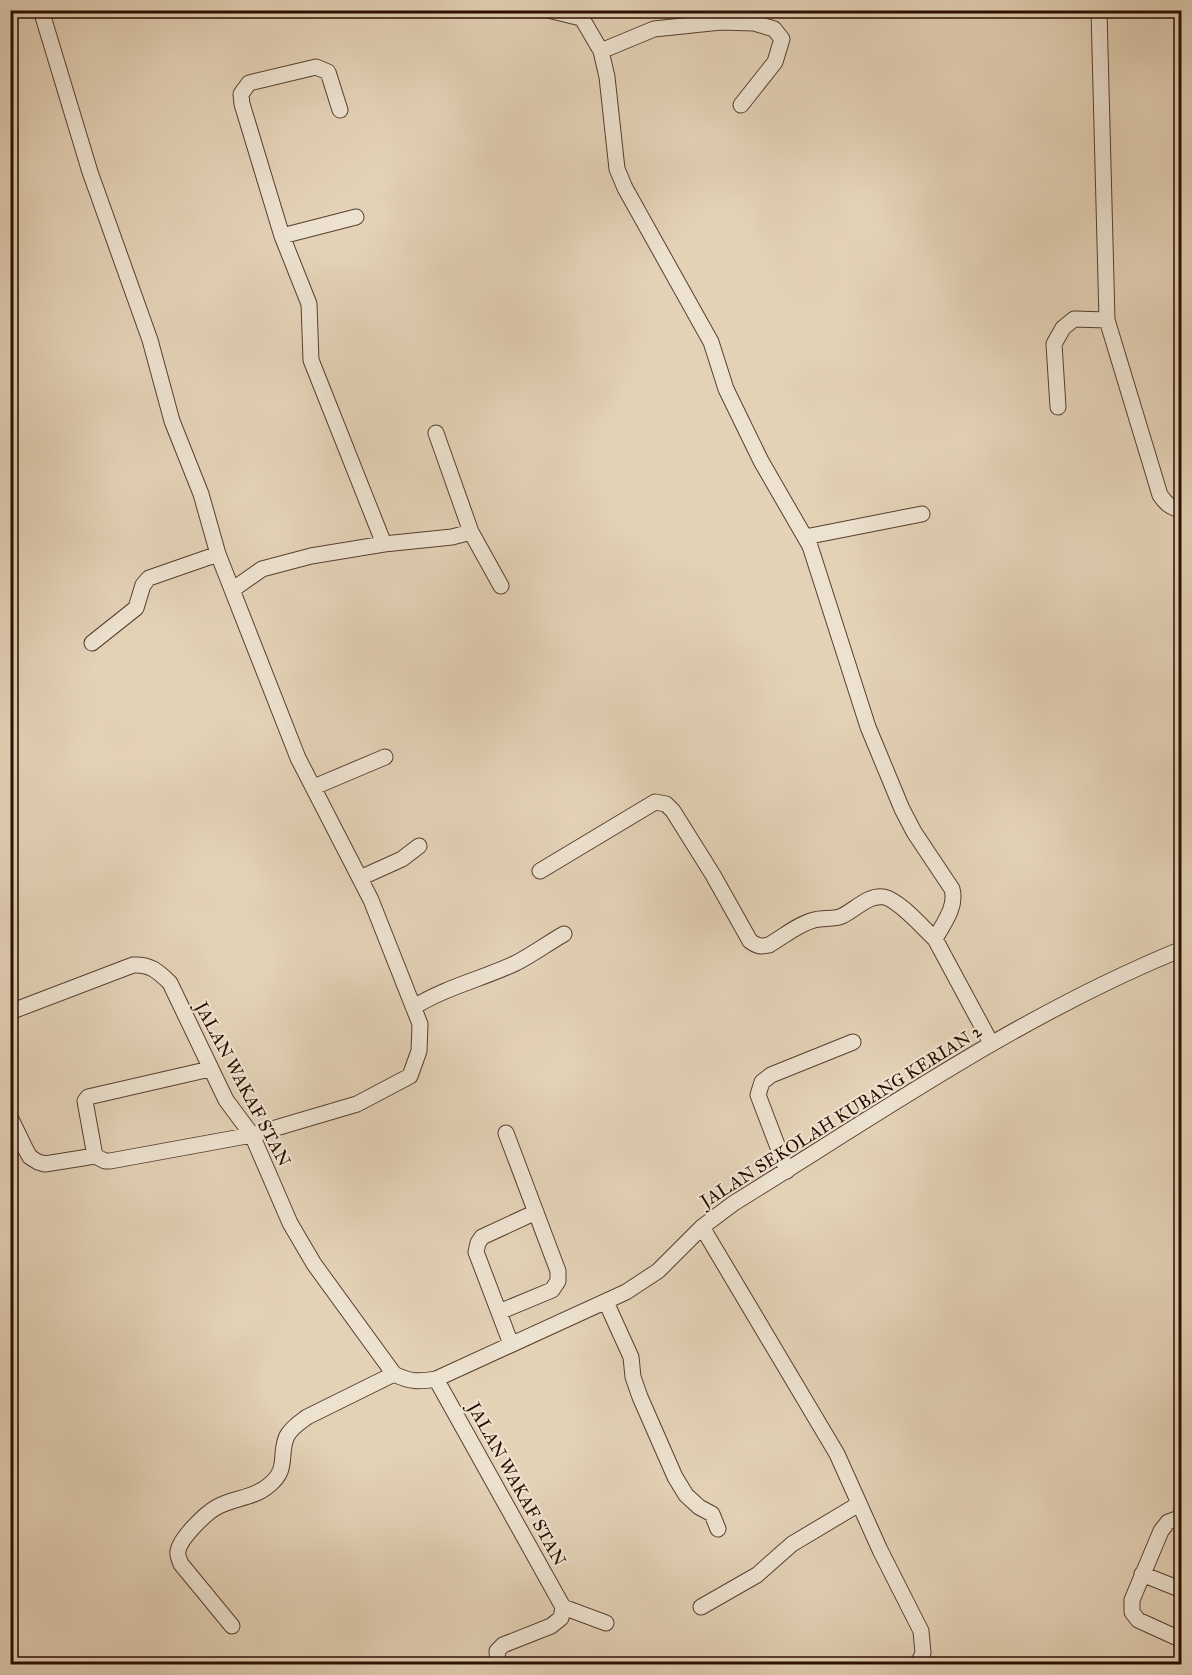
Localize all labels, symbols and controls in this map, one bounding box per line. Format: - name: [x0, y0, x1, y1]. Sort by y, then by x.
- street label: JALAN WAKAF STAN: [188, 996, 296, 1170]
- street label: JALAN SEKOLAH KUBANG KERIAN 2: [695, 1020, 986, 1214]
- street label: JALAN WAKAF STAN: [461, 1397, 571, 1570]

